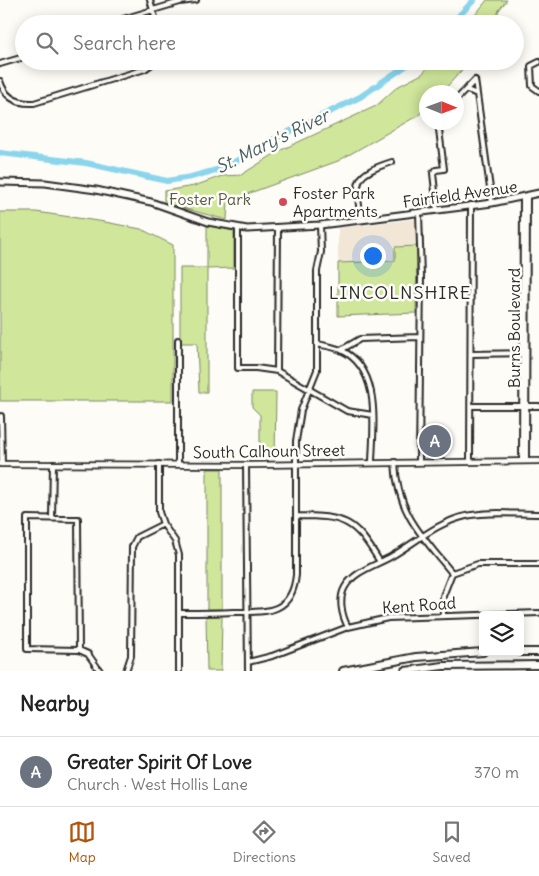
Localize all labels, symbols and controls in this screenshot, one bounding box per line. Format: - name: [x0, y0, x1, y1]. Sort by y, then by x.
- search box: [15, 15, 524, 70]
- icon: search: [33, 29, 61, 57]
- text: Search here: [73, 31, 176, 55]
- north arrow: [419, 85, 464, 130]
- water label: St. Mary's River: [212, 102, 335, 178]
- street label: Fairfield Avenue: [401, 176, 519, 212]
- place label: Foster Park Apartments: [293, 183, 378, 221]
- park label: Foster Park: [169, 189, 251, 209]
- marker: Foster Park Apartments: [277, 196, 289, 208]
- your location: [360, 243, 386, 269]
- street label: Burns Boulevard: [504, 268, 524, 388]
- district label: LINCOLNSHIRE: [329, 281, 471, 304]
- pin: A: [419, 422, 451, 460]
- street label: South Calhoun Street: [193, 440, 346, 462]
- street label: Kent Road: [381, 592, 457, 618]
- map controls: [479, 611, 524, 656]
- button: layers: [479, 611, 524, 656]
- text: Nearby: [20, 690, 90, 717]
- text: Greater Spirit Of Love: [67, 750, 252, 774]
- text: A: [31, 762, 41, 782]
- text: 370 m: [474, 762, 519, 782]
- text: Church · West Hollis Lane: [67, 774, 248, 794]
- tab: Map: [68, 818, 96, 866]
- tab: Directions: [233, 818, 296, 866]
- tab: Saved: [432, 818, 471, 866]

